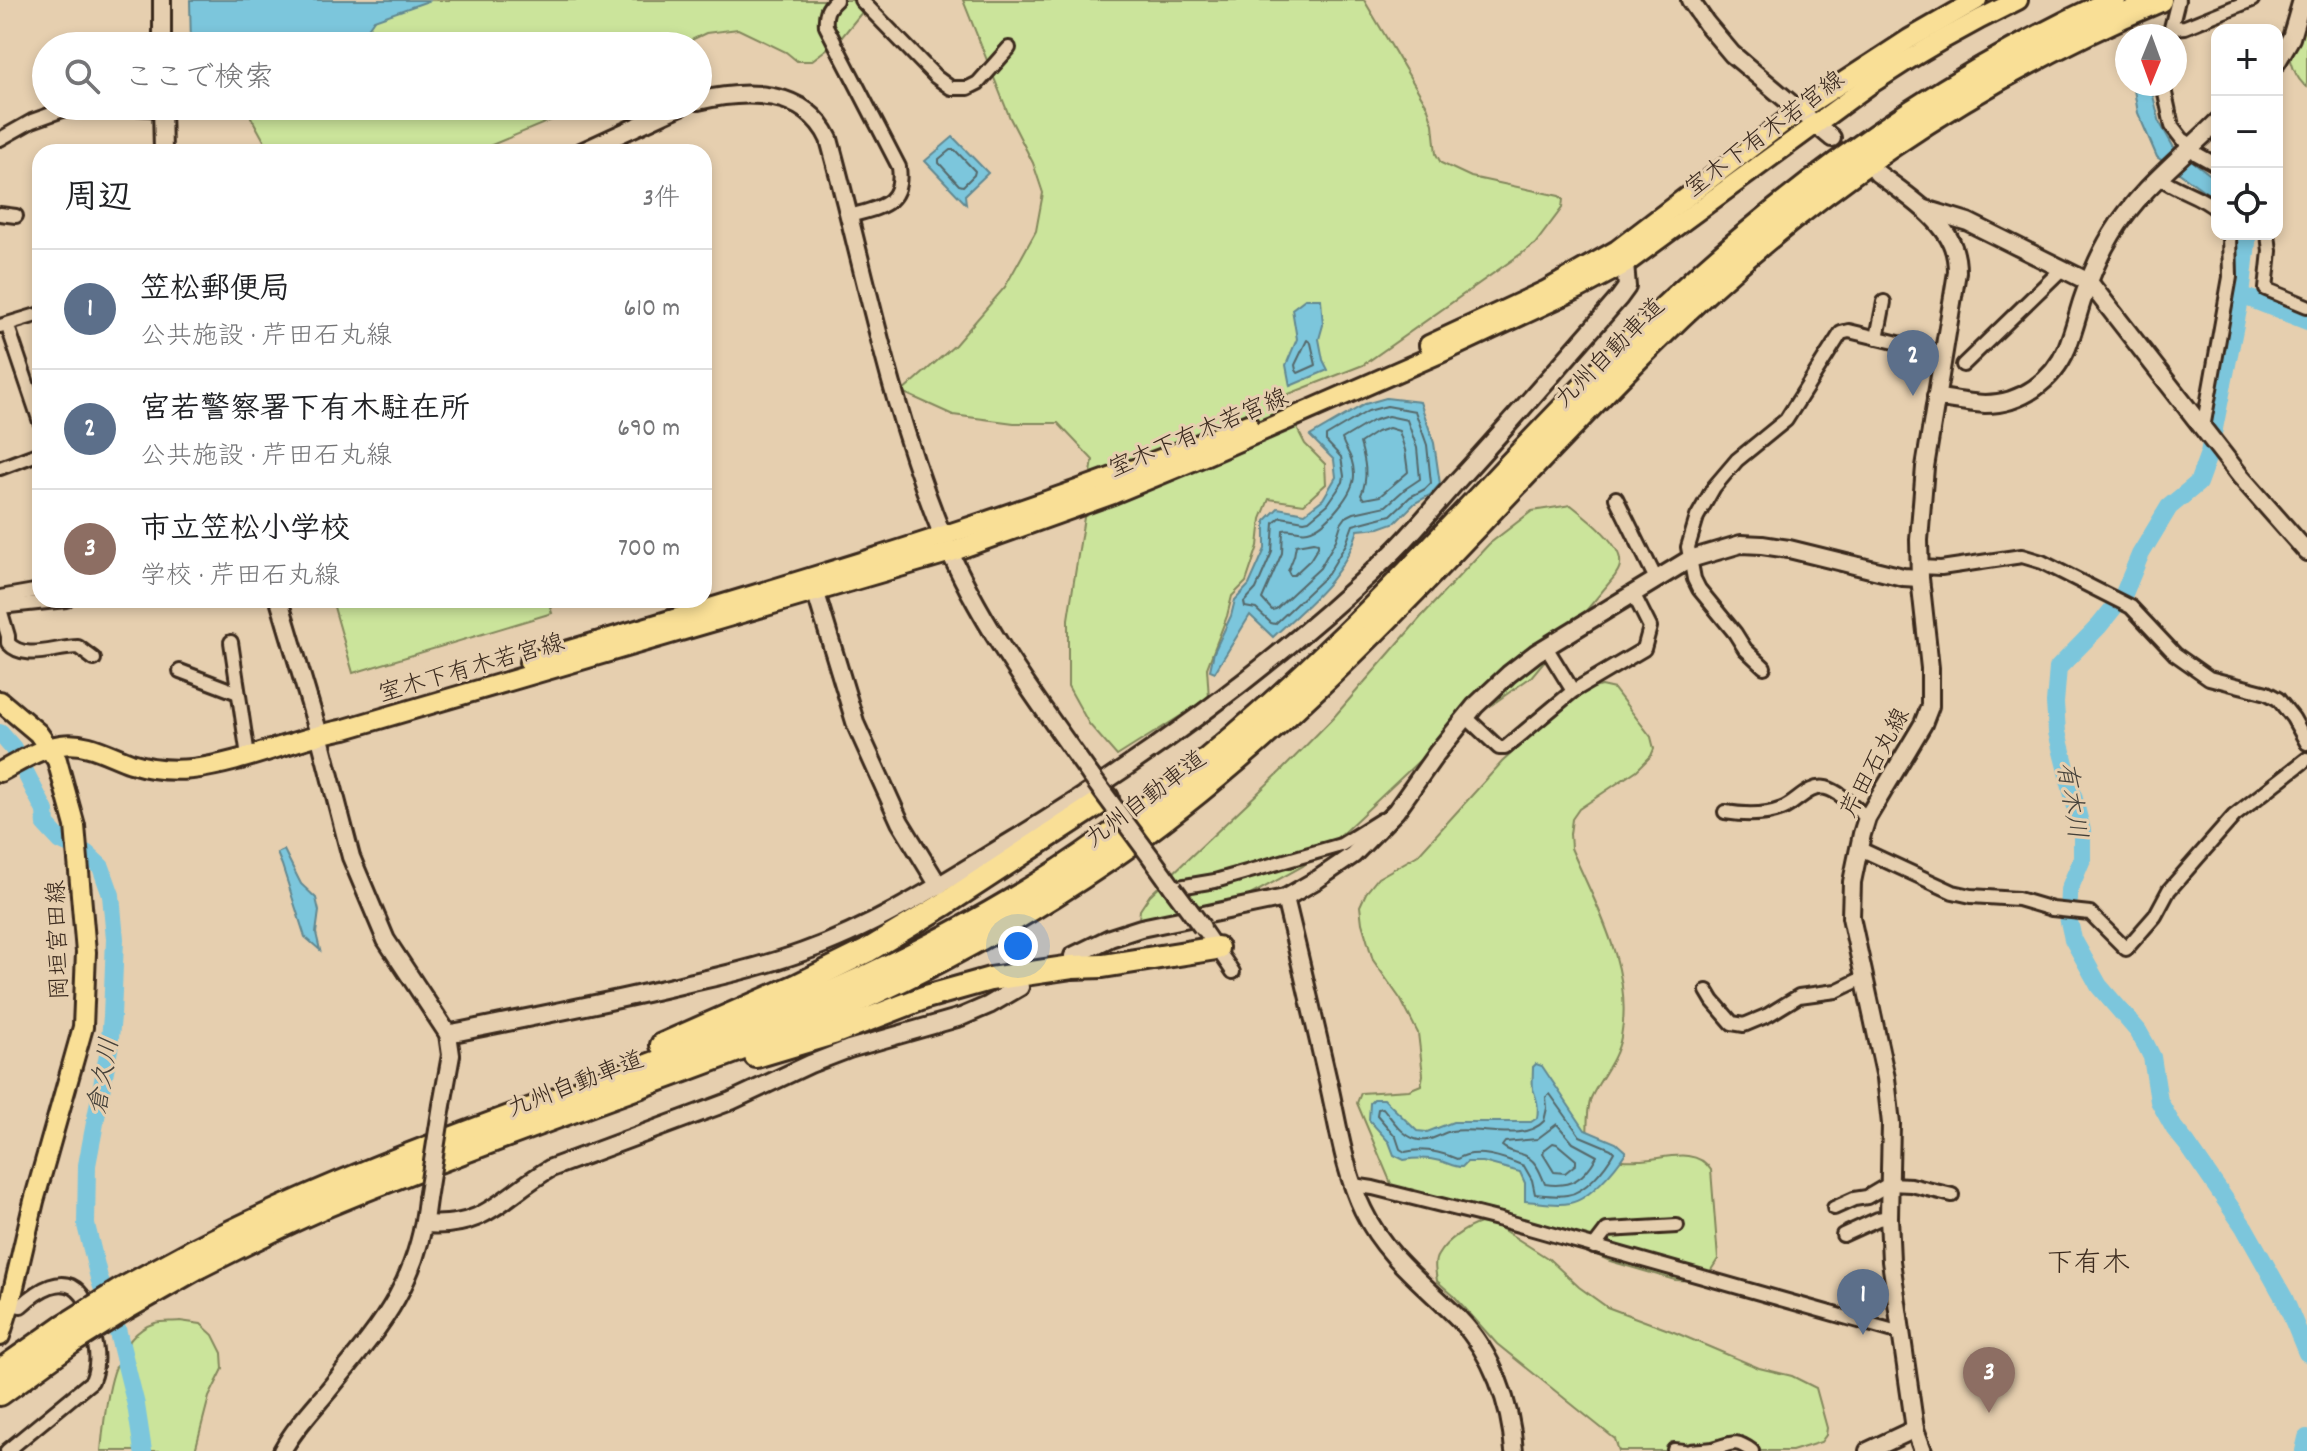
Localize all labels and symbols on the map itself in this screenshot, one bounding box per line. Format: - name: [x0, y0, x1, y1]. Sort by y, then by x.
- north arrow: [2115, 24, 2187, 96]
- street label: 室木下有木若宮線: [1679, 64, 1853, 207]
- street label: 九州自動車道: [1548, 291, 1674, 417]
- pin: 2: [1887, 330, 1939, 396]
- street label: 室木下有木若宮線: [1104, 382, 1294, 488]
- street label: 室木下有木若宮線: [375, 627, 569, 713]
- street label: 芹田石丸線: [1833, 702, 1920, 824]
- street label: 九州自動車道: [1079, 743, 1215, 857]
- water label: 有木川: [2045, 759, 2094, 842]
- street label: 岡垣宮田線: [41, 879, 79, 1000]
- your location: [998, 926, 1038, 966]
- water label: 倉久川: [80, 1035, 130, 1118]
- street label: 九州自動車道: [503, 1044, 649, 1127]
- district label: 下有木: [2046, 1246, 2130, 1286]
- pin: 1: [1837, 1269, 1889, 1335]
- pin: 3: [1963, 1347, 2015, 1413]

